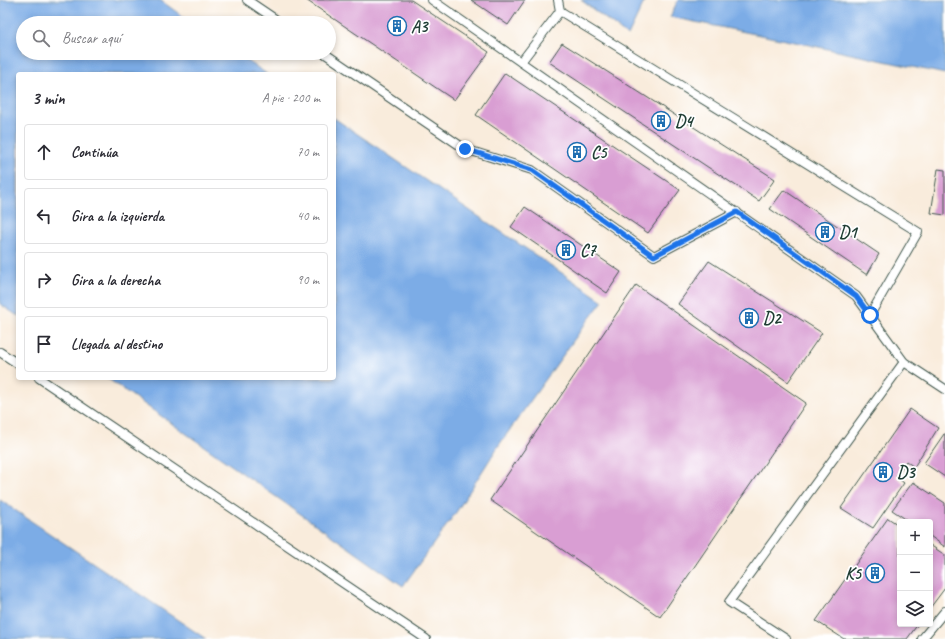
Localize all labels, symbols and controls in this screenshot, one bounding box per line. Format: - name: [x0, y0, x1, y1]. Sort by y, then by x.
- building icon: A3: [386, 15, 408, 37]
- search box: [16, 16, 336, 60]
- place label: A3: [411, 16, 429, 37]
- icon: search: [30, 27, 52, 49]
- text: Buscar aquí: [62, 29, 121, 48]
- text: 3 min: [32, 88, 65, 109]
- text: A pie · 200 m: [262, 90, 320, 106]
- building icon: D4: [650, 110, 672, 132]
- place label: D4: [675, 111, 695, 132]
- route end: [456, 140, 474, 158]
- icon: ahead: [33, 141, 55, 163]
- building icon: C5: [566, 141, 588, 163]
- place label: C5: [591, 142, 608, 163]
- text: Continúa: [71, 143, 118, 162]
- text: 70 m: [297, 144, 319, 160]
- icon: left: [33, 205, 55, 227]
- text: Gira a la izquierda: [71, 207, 164, 226]
- text: 40 m: [297, 208, 319, 224]
- building icon: D1: [814, 221, 836, 243]
- place label: D1: [839, 222, 859, 243]
- building icon: C7: [555, 239, 577, 261]
- place label: C7: [580, 240, 598, 261]
- icon: right: [33, 269, 55, 291]
- text: Gira a la derecha: [71, 271, 160, 290]
- text: 90 m: [297, 272, 319, 288]
- route start: [861, 306, 879, 324]
- building icon: D2: [738, 307, 760, 329]
- place label: D2: [763, 308, 782, 329]
- icon: arrive: [33, 333, 55, 355]
- text: Llegada al destino: [71, 335, 162, 354]
- building icon: D3: [872, 461, 894, 483]
- place label: D3: [897, 462, 916, 483]
- map controls: [897, 519, 933, 627]
- button: +: [897, 519, 933, 555]
- button: −: [897, 555, 933, 591]
- building icon: K5: [864, 562, 886, 584]
- place label: K5: [845, 563, 863, 584]
- button: layers: [897, 591, 933, 627]

